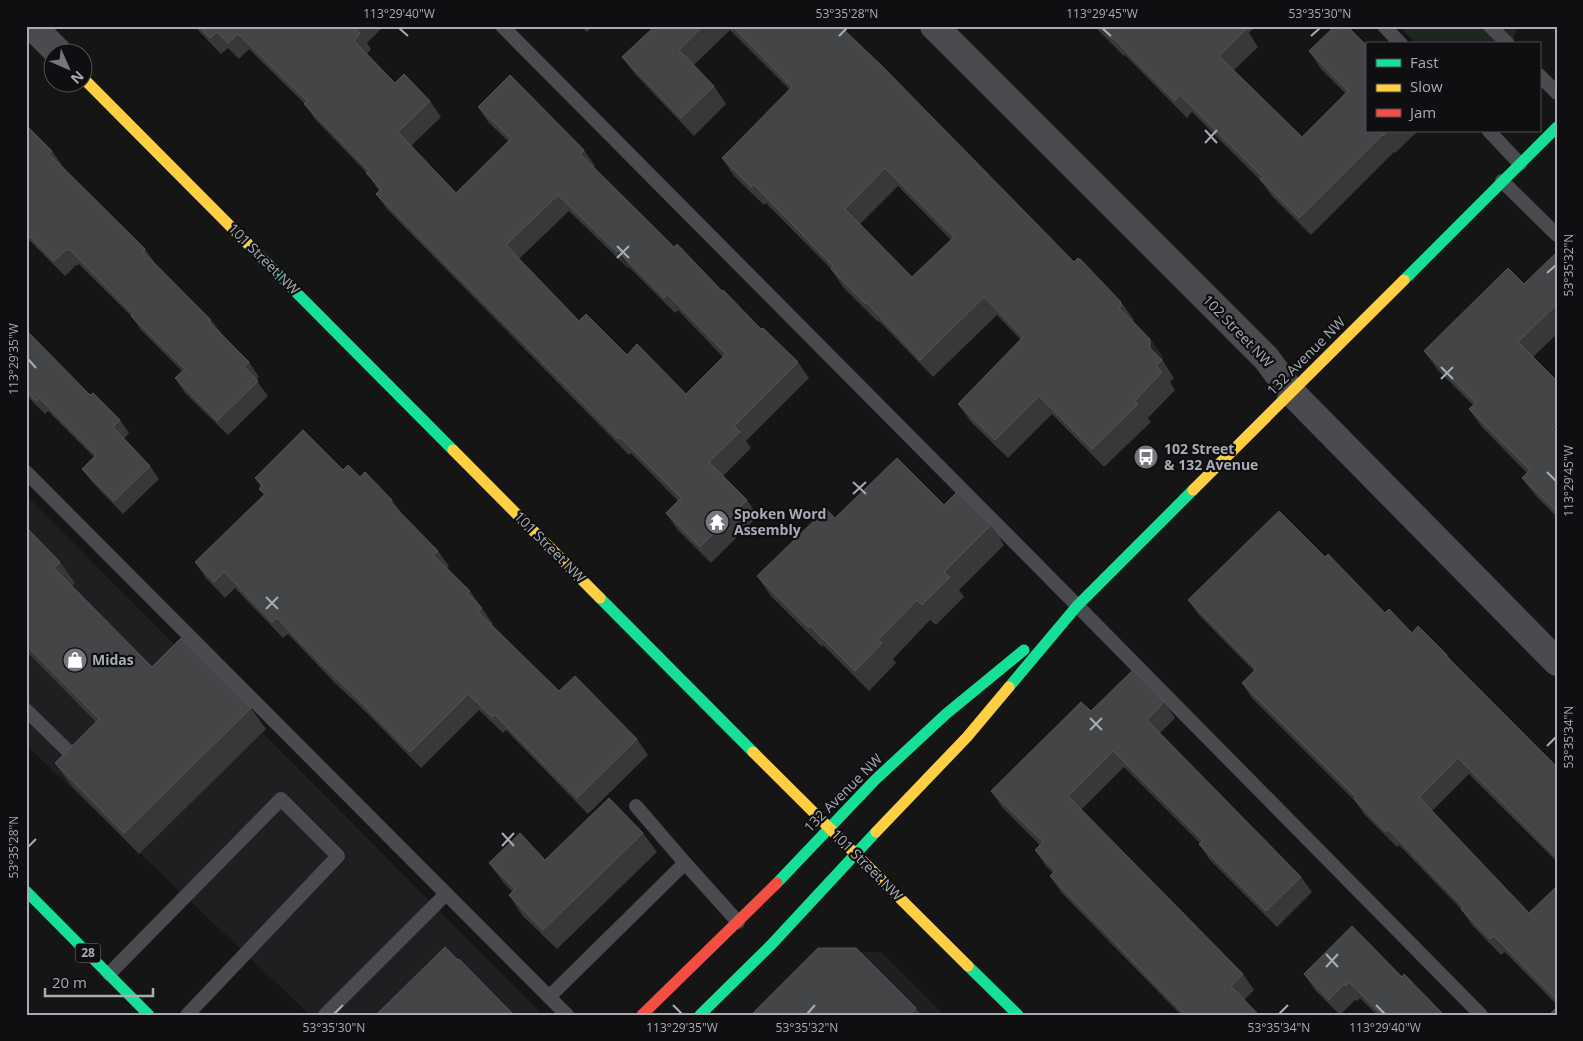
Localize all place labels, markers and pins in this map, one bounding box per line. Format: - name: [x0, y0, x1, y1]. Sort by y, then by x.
- place label: 102 Street & 132 Avenue: [1164, 439, 1258, 474]
- bus stop icon: 102 Street & 132 Avenue: [1133, 444, 1159, 470]
- place label: Spoken Word Assembly: [734, 504, 826, 539]
- temple icon: Spoken Word Assembly: [704, 509, 730, 535]
- shop icon: Midas: [62, 647, 88, 673]
- place label: Midas: [92, 650, 134, 669]

